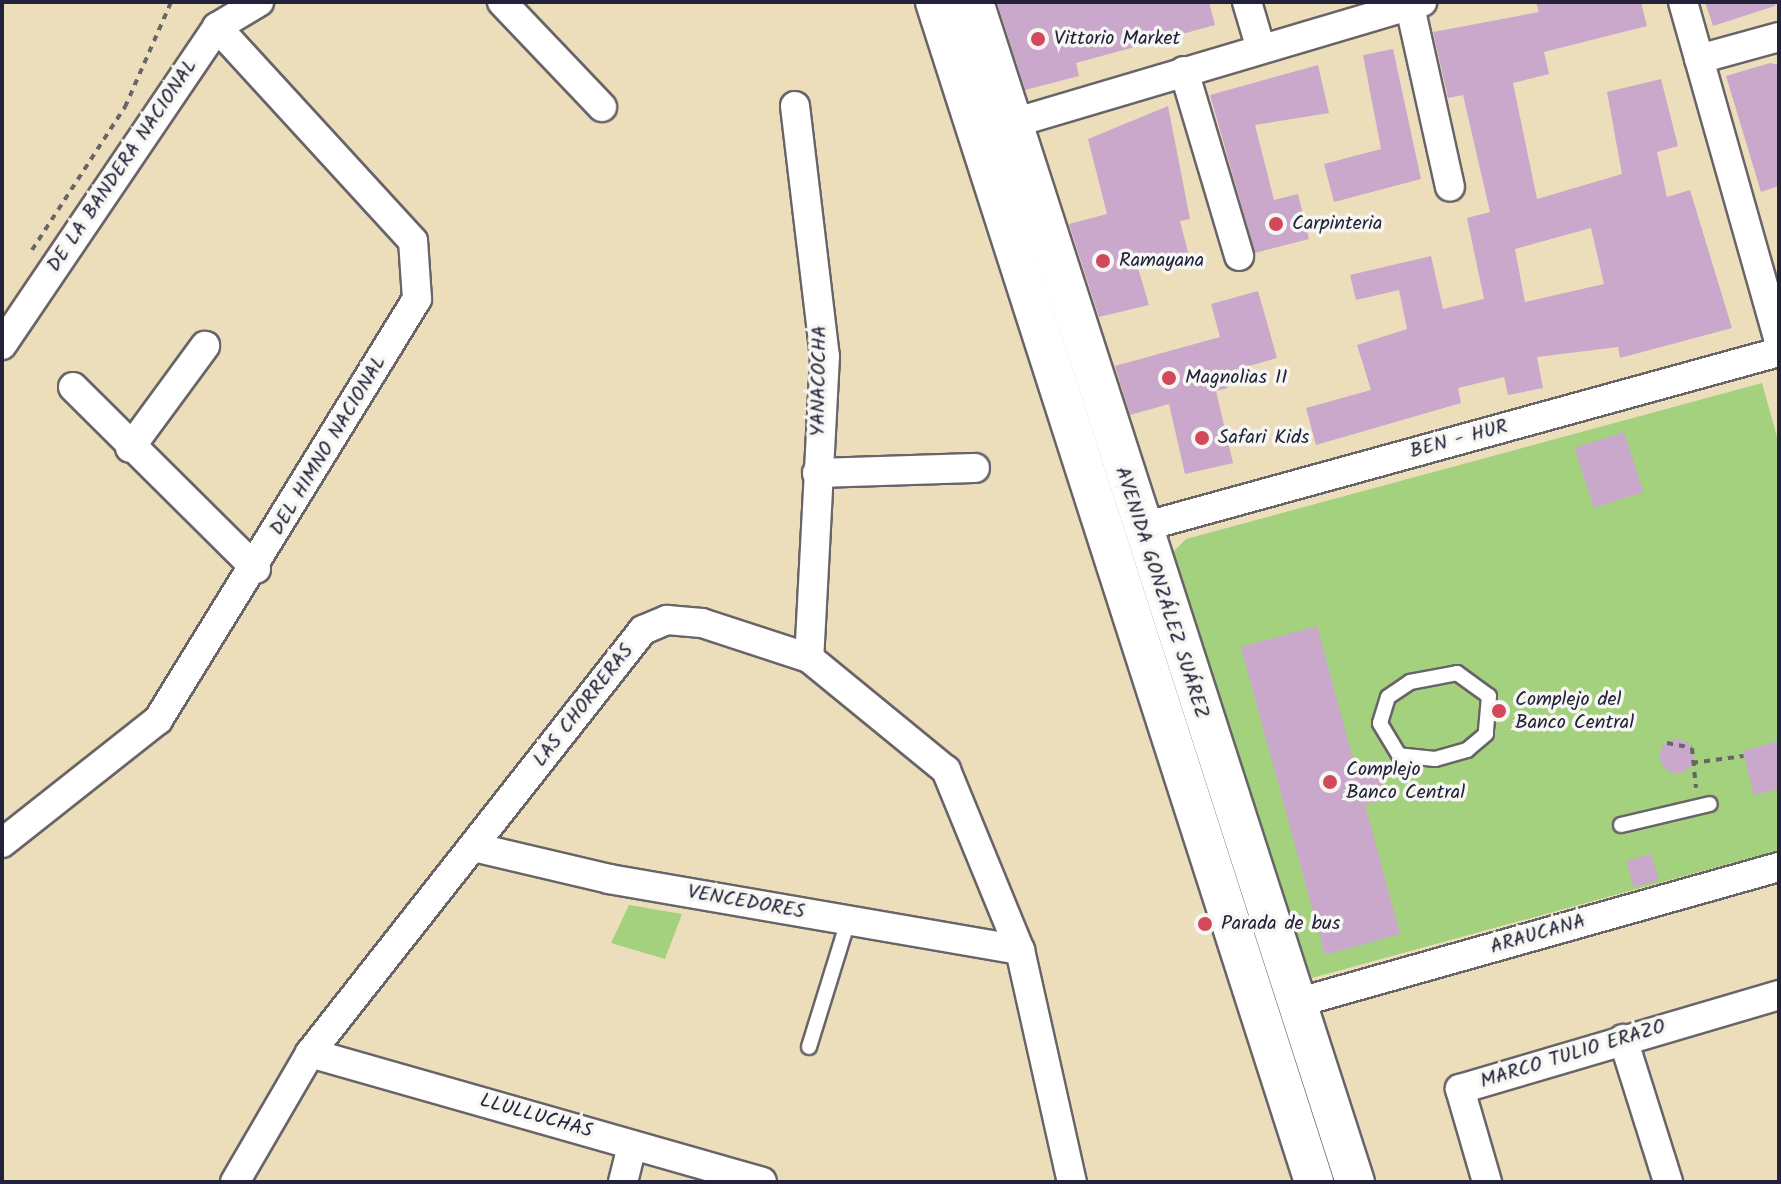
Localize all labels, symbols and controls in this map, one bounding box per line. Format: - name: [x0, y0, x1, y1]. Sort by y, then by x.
- place label: Vittorio Market: [1054, 27, 1180, 51]
- marker: Vittorio Market: [1029, 30, 1047, 48]
- street label: DE LA BANDERA NACIONAL: [43, 55, 203, 277]
- place label: Carpinteria: [1292, 212, 1382, 236]
- marker: Carpinteria: [1267, 215, 1285, 233]
- place label: Ramayana: [1119, 249, 1204, 273]
- marker: Ramayana: [1094, 252, 1112, 270]
- street label: YANACOCHA: [807, 325, 833, 437]
- street label: DEL HIMNO NACIONAL: [266, 352, 392, 540]
- place label: Magnolias II: [1185, 366, 1287, 390]
- marker: Magnolias II: [1160, 369, 1178, 387]
- street label: BEN - HUR: [1407, 415, 1511, 465]
- place label: Safari Kids: [1218, 426, 1309, 450]
- marker: Safari Kids: [1193, 429, 1211, 447]
- street label: AVENIDA GONZÁLEZ SUÁREZ: [1109, 464, 1213, 722]
- street label: LAS CHORRERAS: [529, 640, 639, 772]
- place label: Complejo del Banco Central: [1515, 688, 1634, 735]
- marker: Complejo del Banco Central: [1490, 702, 1508, 720]
- place label: Complejo Banco Central: [1346, 758, 1465, 805]
- marker: Complejo Banco Central: [1321, 773, 1339, 791]
- street label: VENCEDORES: [685, 881, 807, 925]
- street label: ARAUCANA: [1488, 910, 1588, 960]
- place label: Parada de bus: [1221, 912, 1340, 936]
- marker: Parada de bus: [1196, 915, 1214, 933]
- street label: MARCO TULIO ERAZO: [1478, 1015, 1668, 1095]
- street label: LLULLUCHAS: [477, 1090, 595, 1144]

